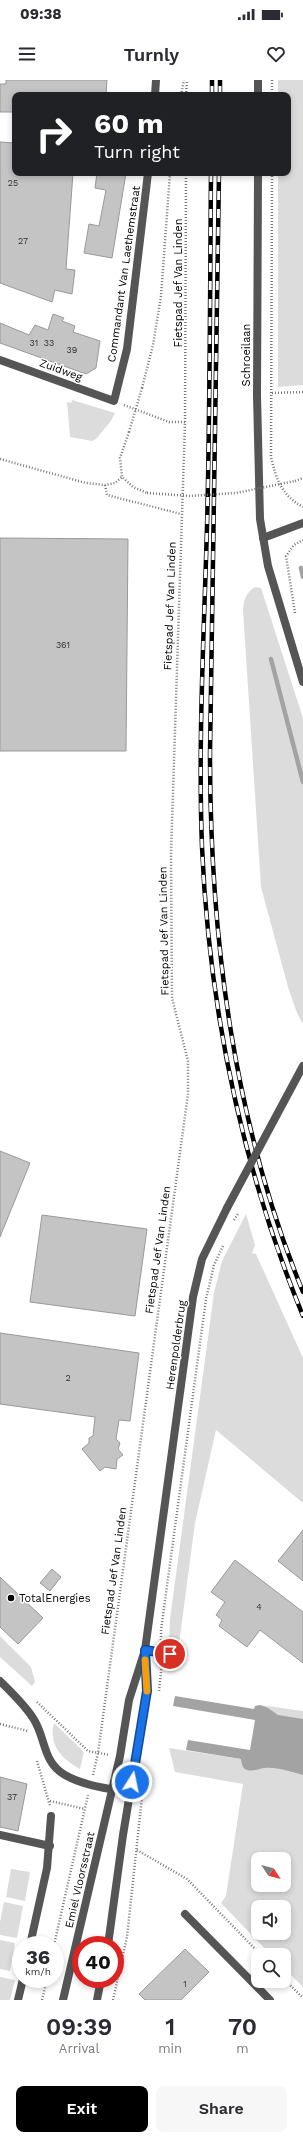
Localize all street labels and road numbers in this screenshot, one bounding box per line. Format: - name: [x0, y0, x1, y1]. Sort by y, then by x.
- street label: Commandant Van Laethemstraat: [105, 185, 143, 363]
- street label: Fietspad Jef Van Linden: [172, 218, 185, 348]
- street label: Schroeilaan: [240, 324, 253, 386]
- street label: Zuidweg: [38, 356, 84, 384]
- street label: Fietspad Jef Van Linden: [161, 541, 179, 671]
- street label: Fietspad Jef Van Linden: [156, 866, 172, 996]
- street label: Fietspad Jef Van Linden: [143, 1185, 173, 1315]
- street label: Herenpolderbrug: [163, 1299, 189, 1391]
- street label: Fietspad Jef Van Linden: [99, 1506, 129, 1636]
- street label: Emiel Vloorsstraat: [63, 1830, 97, 1929]

